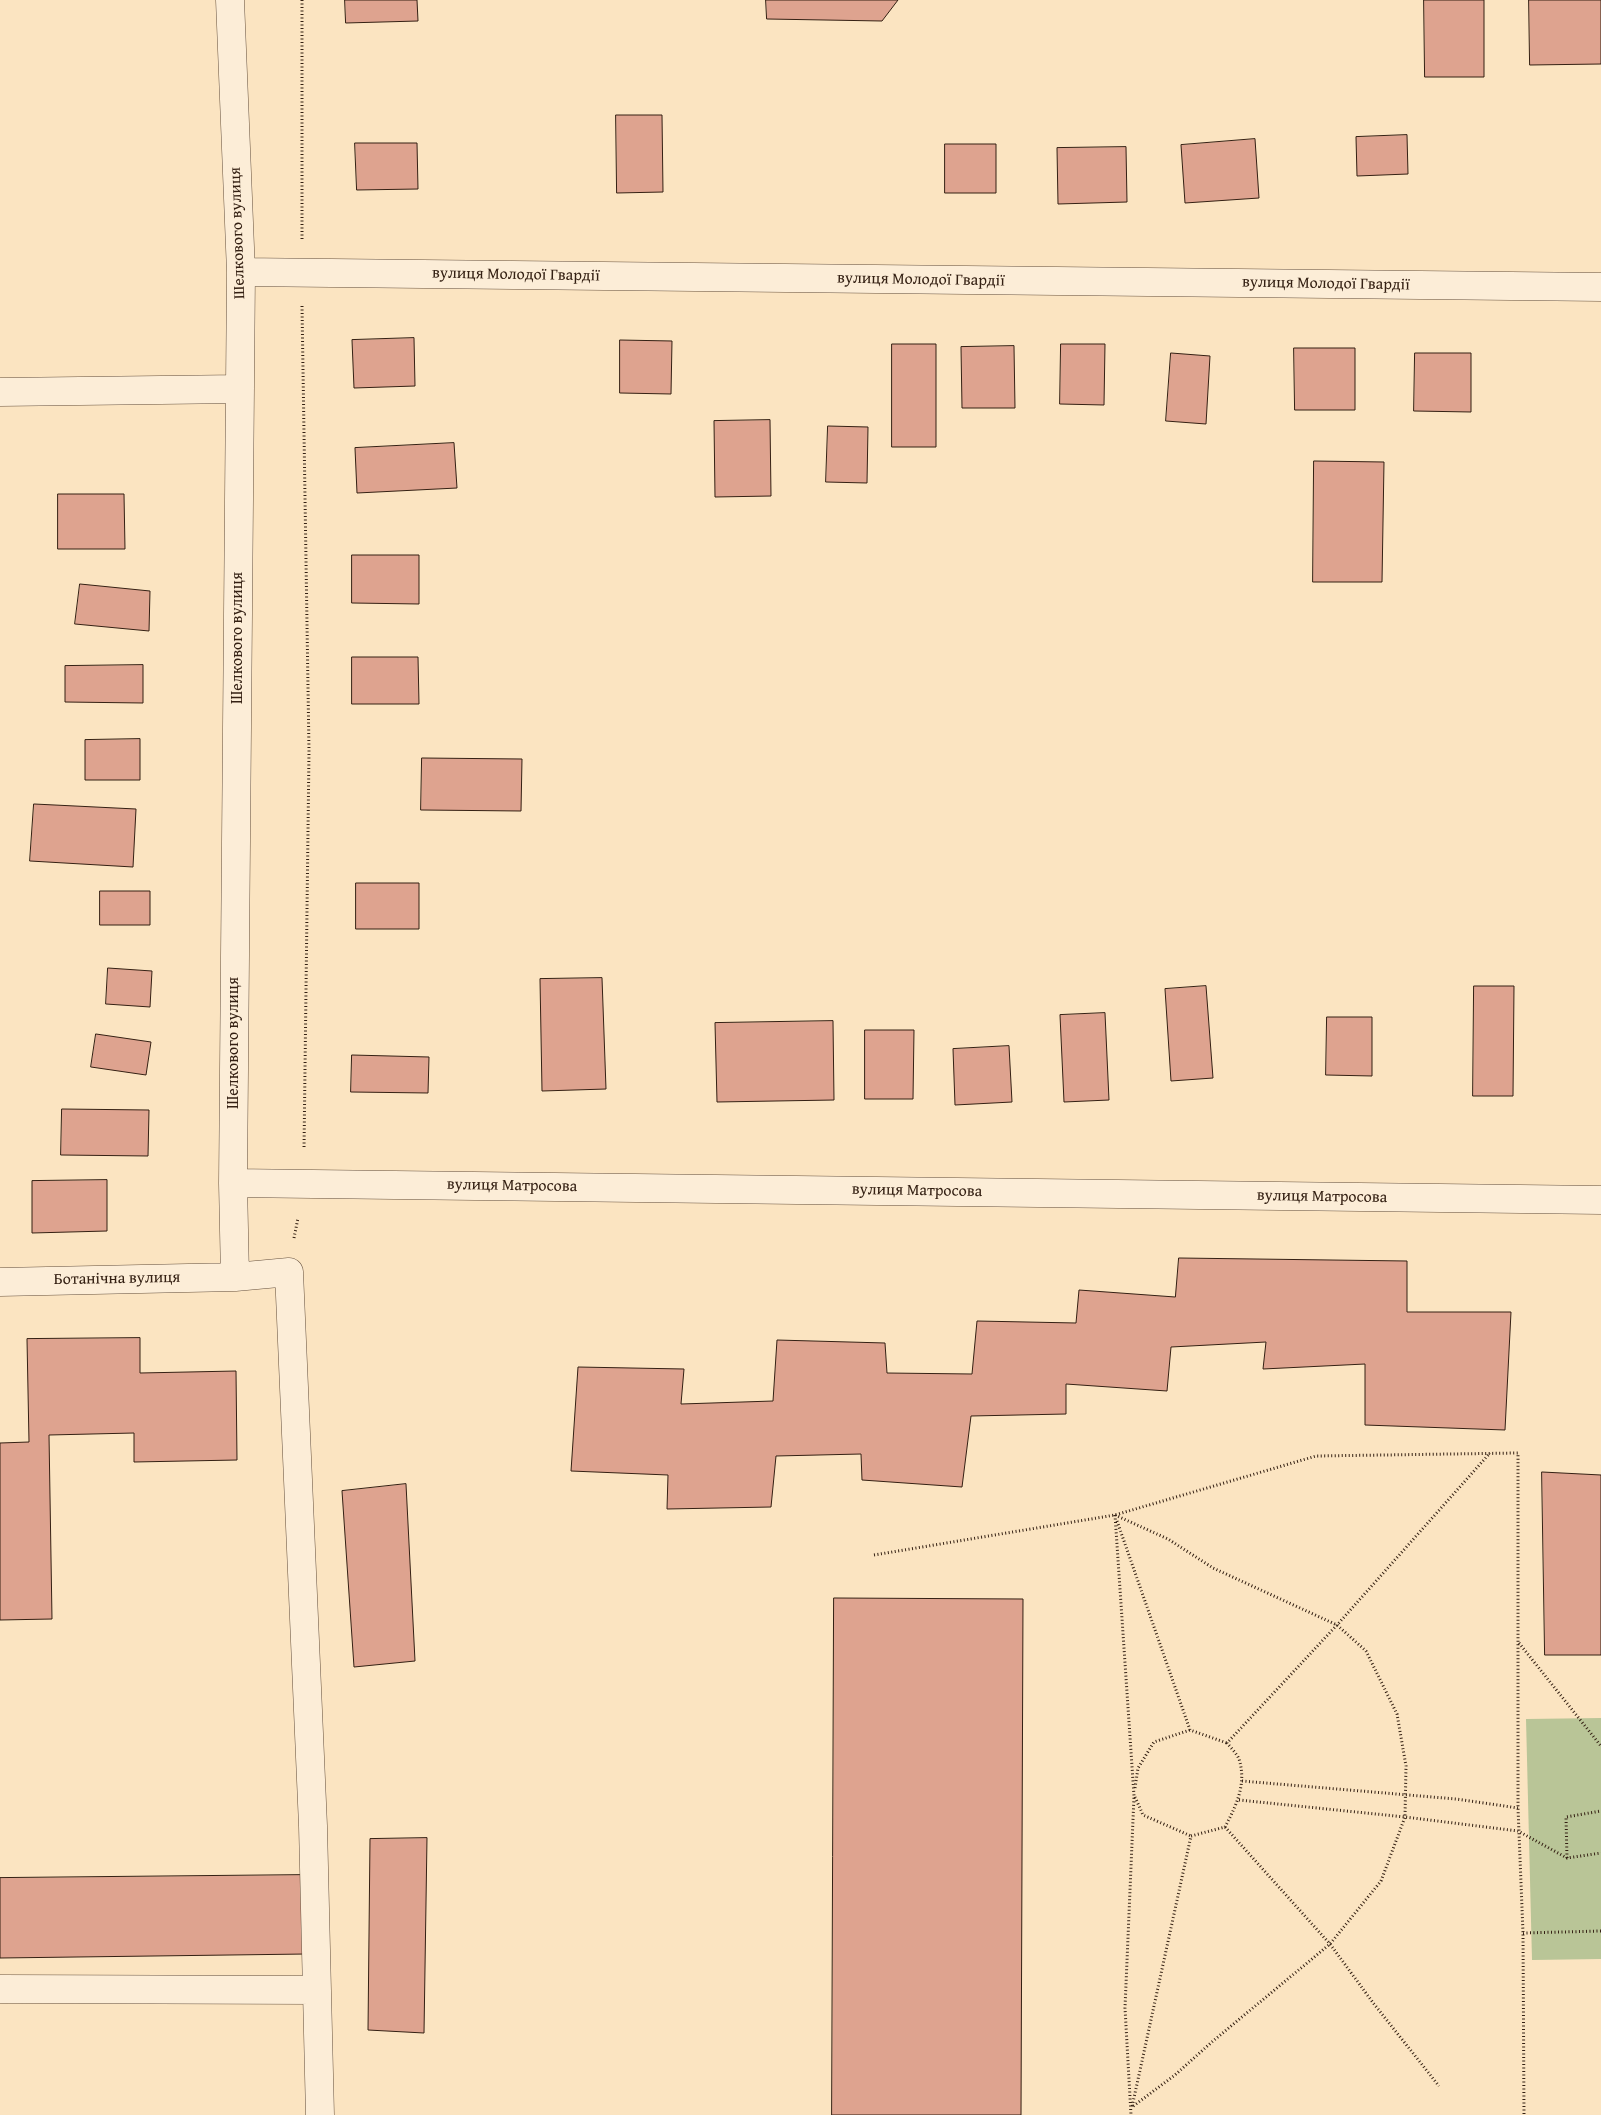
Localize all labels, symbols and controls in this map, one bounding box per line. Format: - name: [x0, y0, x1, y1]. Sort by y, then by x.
- street label: Шелкового вулиця: [226, 167, 250, 299]
- street label: вулиця Молодої Гвардії: [432, 264, 600, 286]
- street label: вулиця Молодої Гвардії: [837, 269, 1005, 291]
- street label: вулиця Молодої Гвардії: [1242, 273, 1410, 295]
- street label: Шелкового вулиця: [228, 572, 248, 704]
- street label: Шелкового вулиця: [224, 977, 244, 1109]
- street label: вулиця Матросова: [447, 1175, 577, 1197]
- street label: вулиця Матросова: [852, 1180, 982, 1202]
- street label: вулиця Матросова: [1257, 1186, 1387, 1208]
- street label: Ботанічна вулиця: [53, 1268, 181, 1290]

